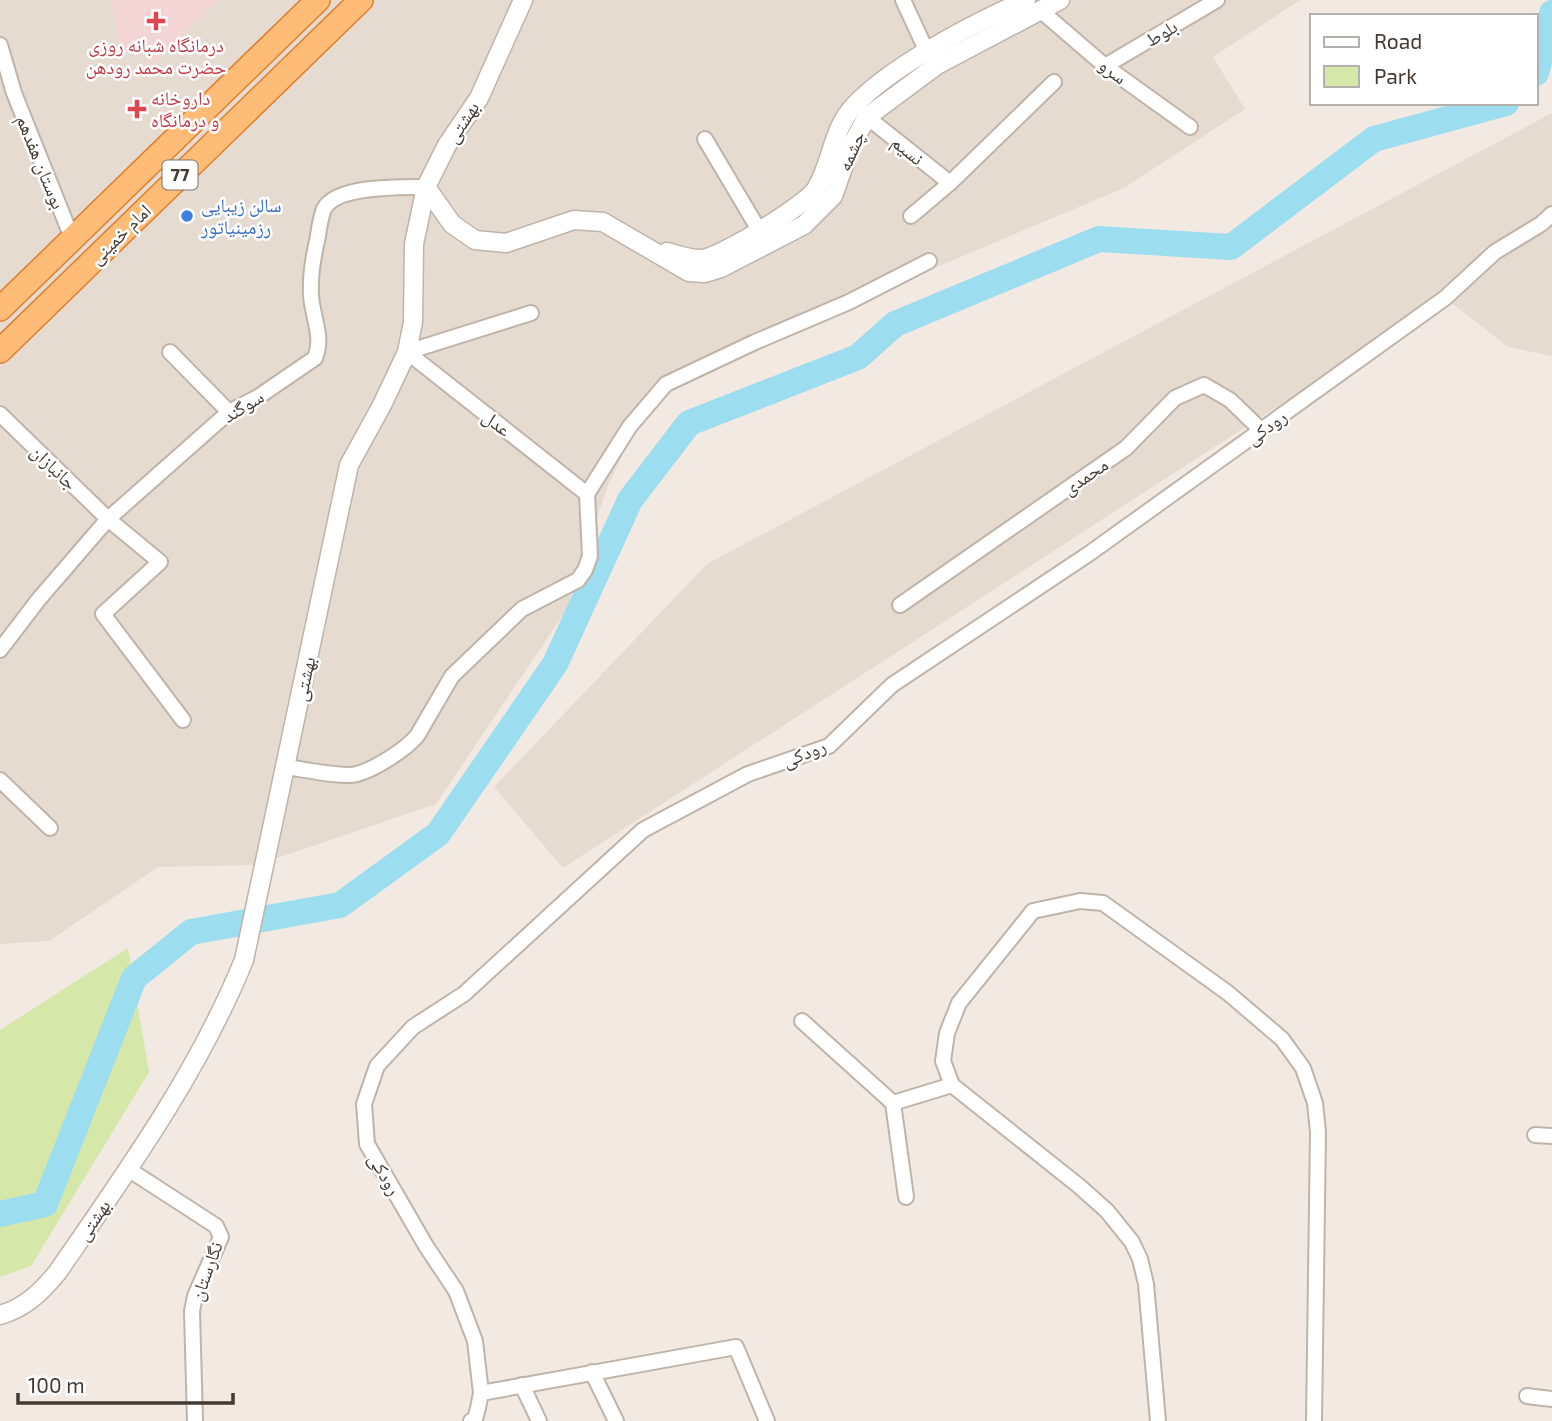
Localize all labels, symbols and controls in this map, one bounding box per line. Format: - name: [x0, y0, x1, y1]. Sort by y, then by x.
- marker: درمانگاه شبانه روزی حضرت محمد رودهن: [146, 11, 166, 31]
- street label: بلوط: [1141, 14, 1181, 52]
- legend: [1310, 14, 1538, 105]
- text: Road: [1374, 28, 1422, 53]
- place label: درمانگاه شبانه روزی حضرت محمد رودهن: [86, 33, 226, 79]
- street label: سرو: [1094, 53, 1132, 89]
- text: Park: [1374, 63, 1417, 88]
- place label: داروخانه و درمانگاه: [151, 86, 219, 132]
- street label: بهشتی: [440, 97, 484, 147]
- marker: داروخانه و درمانگاه: [129, 101, 145, 117]
- street label: بوستان هفدهم: [10, 111, 71, 213]
- street label: چشمه: [832, 127, 870, 175]
- street label: نسیم: [886, 130, 929, 171]
- road number: 77: [162, 160, 198, 190]
- place label: سالن زیبایی رزمینیاتور: [200, 193, 281, 239]
- street label: امام خمینی: [84, 199, 157, 271]
- marker: سالن زیبایی رزمینیاتور: [179, 208, 195, 224]
- street label: سوگند: [218, 384, 268, 428]
- street label: عدل: [478, 404, 516, 442]
- street label: رودکی: [1241, 404, 1291, 450]
- street label: جانبازان: [26, 439, 82, 495]
- street label: محمدی: [1058, 452, 1112, 500]
- street label: بهشتی: [288, 655, 320, 703]
- street label: رودکی: [779, 733, 829, 773]
- street label: رودکی: [363, 1149, 407, 1199]
- street label: بهشتی: [70, 1195, 116, 1245]
- street label: نگارستان: [184, 1238, 228, 1304]
- scale bar: [18, 1362, 233, 1406]
- text: 100 m: [28, 1372, 85, 1397]

